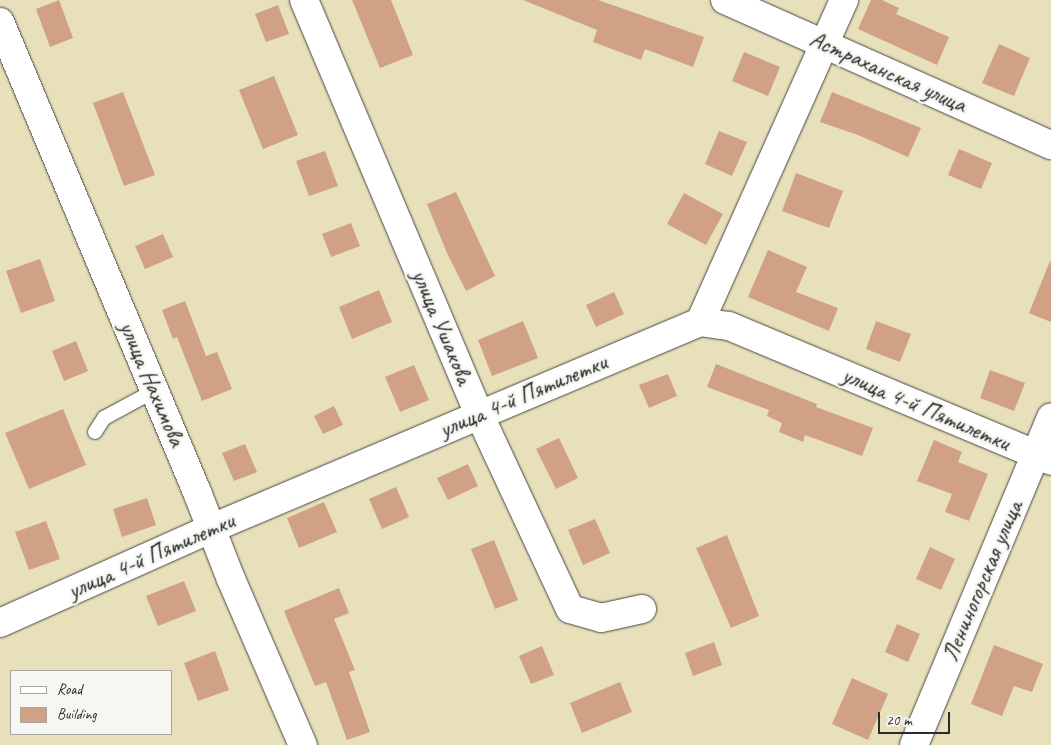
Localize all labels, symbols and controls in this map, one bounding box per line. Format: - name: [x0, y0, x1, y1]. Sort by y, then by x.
- street label: Астраханская улица: [804, 24, 972, 120]
- street label: улица Ушакова: [405, 265, 479, 389]
- street label: улица Нахимова: [112, 316, 192, 452]
- street label: улица 4-й Пятилетки: [435, 348, 611, 444]
- street label: улица 4-й Пятилетки: [838, 361, 1014, 457]
- street label: Лениногорская улица: [935, 497, 1029, 665]
- street label: улица 4-й Пятилетки: [63, 506, 239, 606]
- legend: [10, 670, 172, 735]
- text: Road: [57, 680, 82, 699]
- scale bar: [881, 702, 954, 734]
- text: Building: [57, 705, 96, 724]
- text: 20 m: [886, 711, 912, 730]

